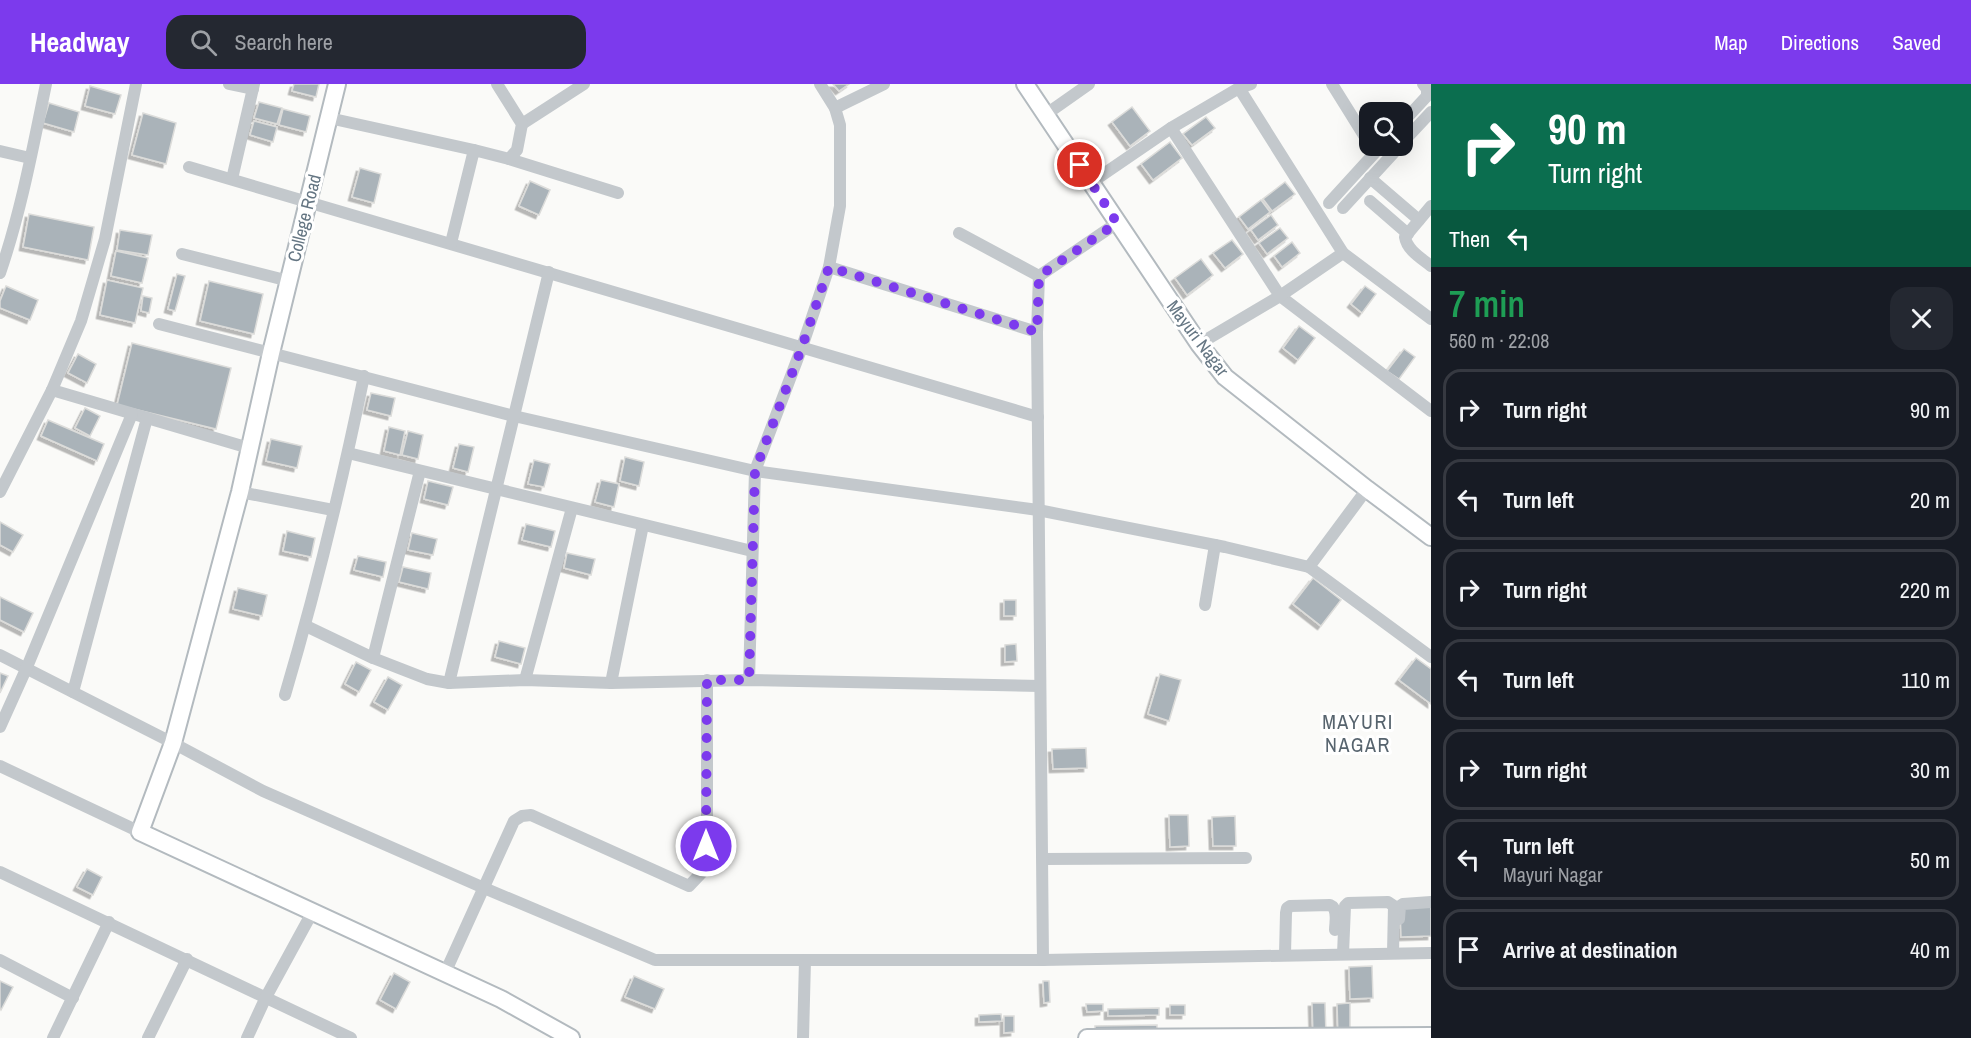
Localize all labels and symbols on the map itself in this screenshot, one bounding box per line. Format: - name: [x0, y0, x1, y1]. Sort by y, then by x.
- pin: [1054, 139, 1105, 190]
- street label: College Road: [281, 172, 327, 264]
- street label: Mayuri Nagar: [1161, 295, 1235, 381]
- district label: MAYURI NAGAR: [1322, 708, 1394, 758]
- position arrow: [674, 814, 738, 878]

